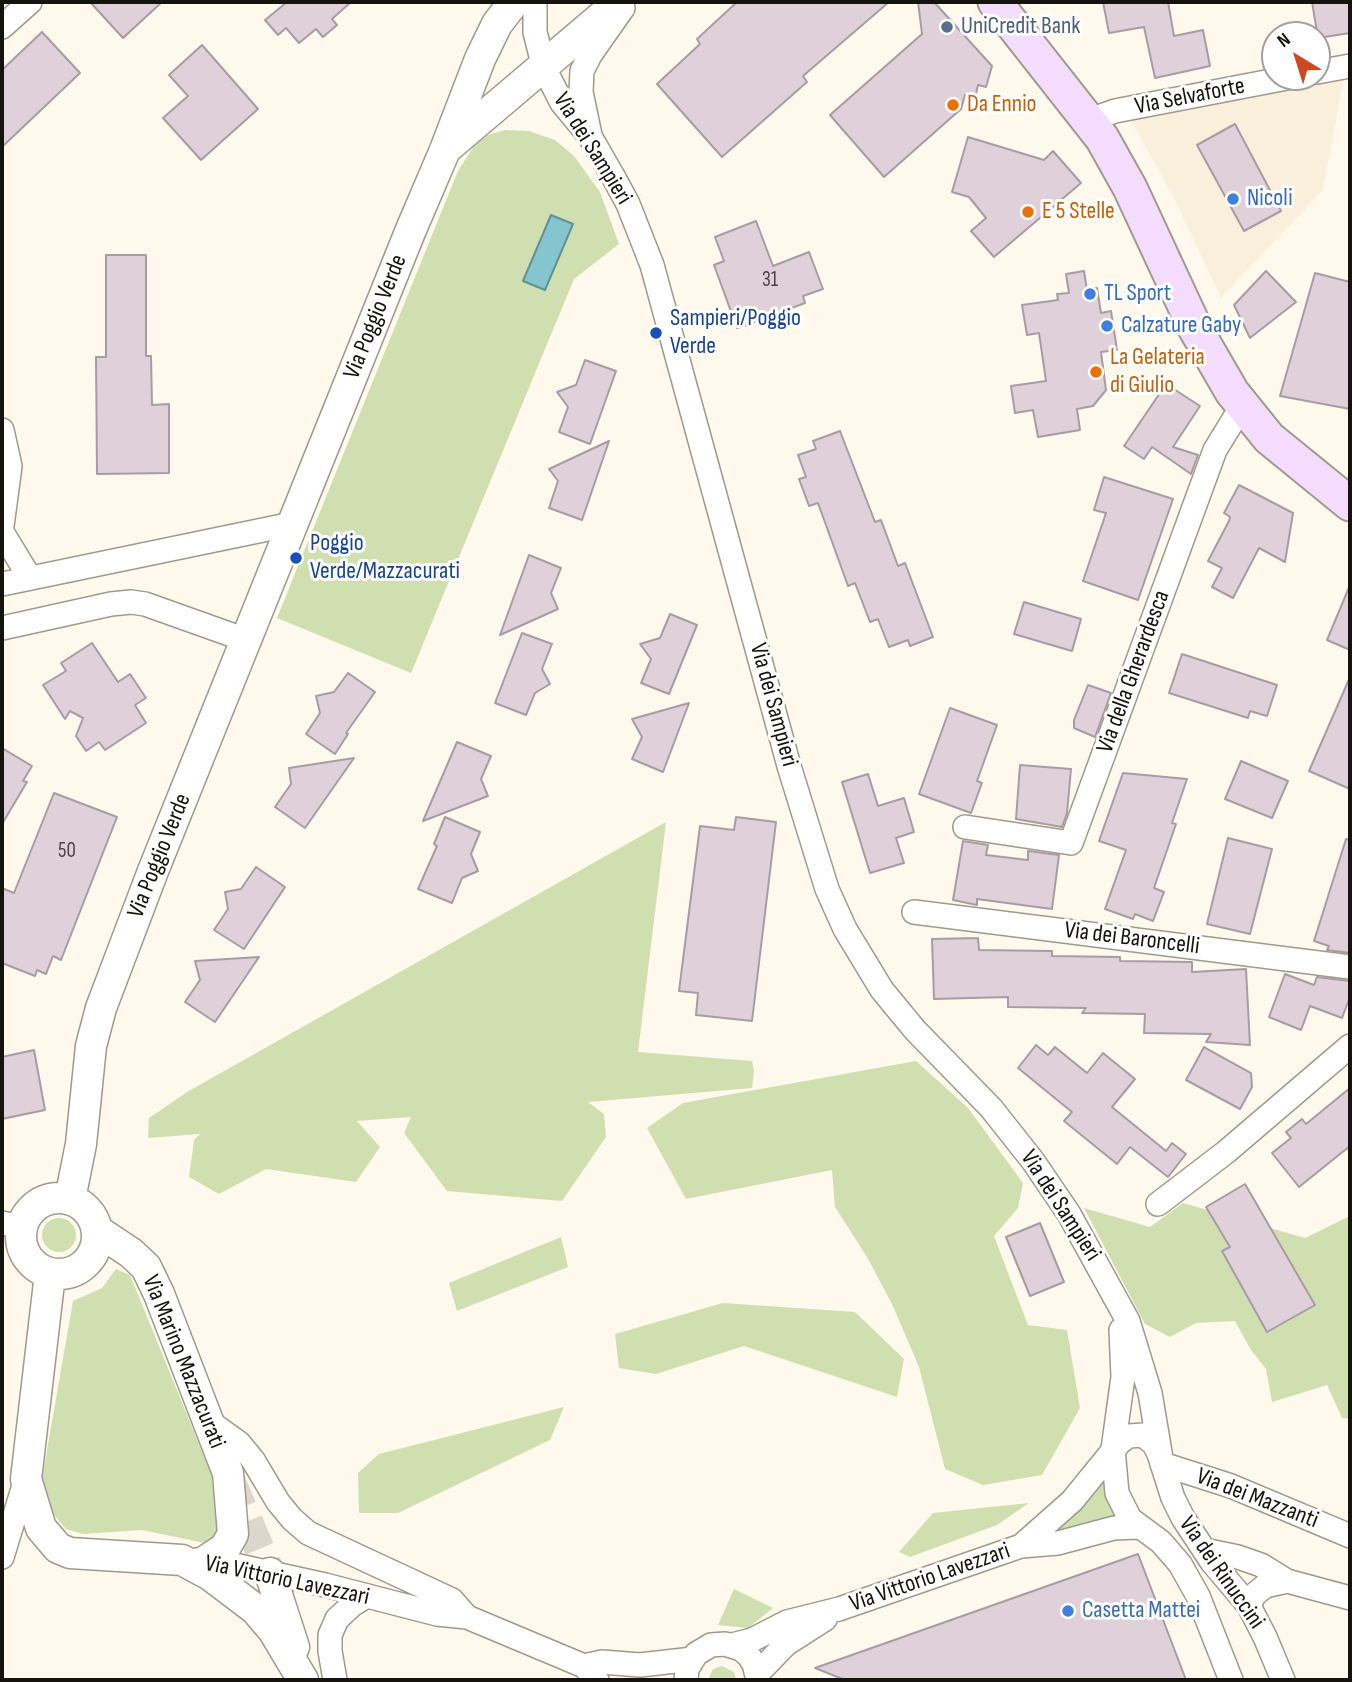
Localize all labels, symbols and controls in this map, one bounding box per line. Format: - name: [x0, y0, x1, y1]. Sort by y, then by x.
- place label: UniCredit Bank: [961, 13, 1080, 41]
- marker: UniCredit Bank: [939, 19, 955, 35]
- north arrow: [1261, 21, 1331, 91]
- text: N: [1273, 28, 1295, 53]
- street label: Via Selvaforte: [1133, 72, 1247, 122]
- street label: Via dei Sampieri: [546, 88, 638, 210]
- place label: Da Ennio: [967, 91, 1037, 119]
- marker: Da Ennio: [945, 97, 961, 113]
- place label: Nicoli: [1247, 185, 1293, 213]
- marker: Nicoli: [1225, 191, 1241, 207]
- place label: E 5 Stelle: [1042, 198, 1115, 226]
- marker: E 5 Stelle: [1020, 204, 1036, 220]
- street label: Via Poggio Verde: [338, 251, 414, 383]
- house number: 31: [762, 268, 778, 294]
- place label: TL Sport: [1104, 280, 1171, 308]
- marker: TL Sport: [1082, 286, 1098, 302]
- place label: Sampieri/Poggio Verde: [670, 305, 801, 361]
- place label: Calzature Gaby: [1121, 312, 1241, 340]
- marker: Calzature Gaby: [1099, 318, 1115, 334]
- marker: Sampieri/Poggio Verde: [648, 325, 664, 341]
- place label: La Gelateria di Giulio: [1110, 344, 1205, 400]
- marker: La Gelateria di Giulio: [1088, 364, 1104, 380]
- place label: Poggio Verde/Mazzacurati: [310, 530, 460, 586]
- marker: Poggio Verde/Mazzacurati: [288, 550, 304, 566]
- street label: Via della Gherardesca: [1091, 587, 1177, 757]
- street label: Via dei Sampieri: [743, 640, 803, 770]
- street label: Via Poggio Verde: [122, 790, 198, 922]
- house number: 50: [58, 839, 76, 865]
- street label: Via dei Baroncelli: [1063, 916, 1201, 962]
- street label: Via dei Sampieri: [1013, 1145, 1107, 1267]
- street label: Via Marino Mazzacurati: [135, 1271, 231, 1453]
- street label: Via dei Mazzanti: [1192, 1463, 1322, 1535]
- street label: Via dei Rinuccini: [1172, 1511, 1270, 1635]
- street label: Via Vittorio Lavezzari: [846, 1537, 1014, 1619]
- street label: Via Vittorio Lavezzari: [202, 1549, 372, 1613]
- place label: Casetta Mattei: [1082, 1597, 1200, 1625]
- marker: Casetta Mattei: [1060, 1603, 1076, 1619]

